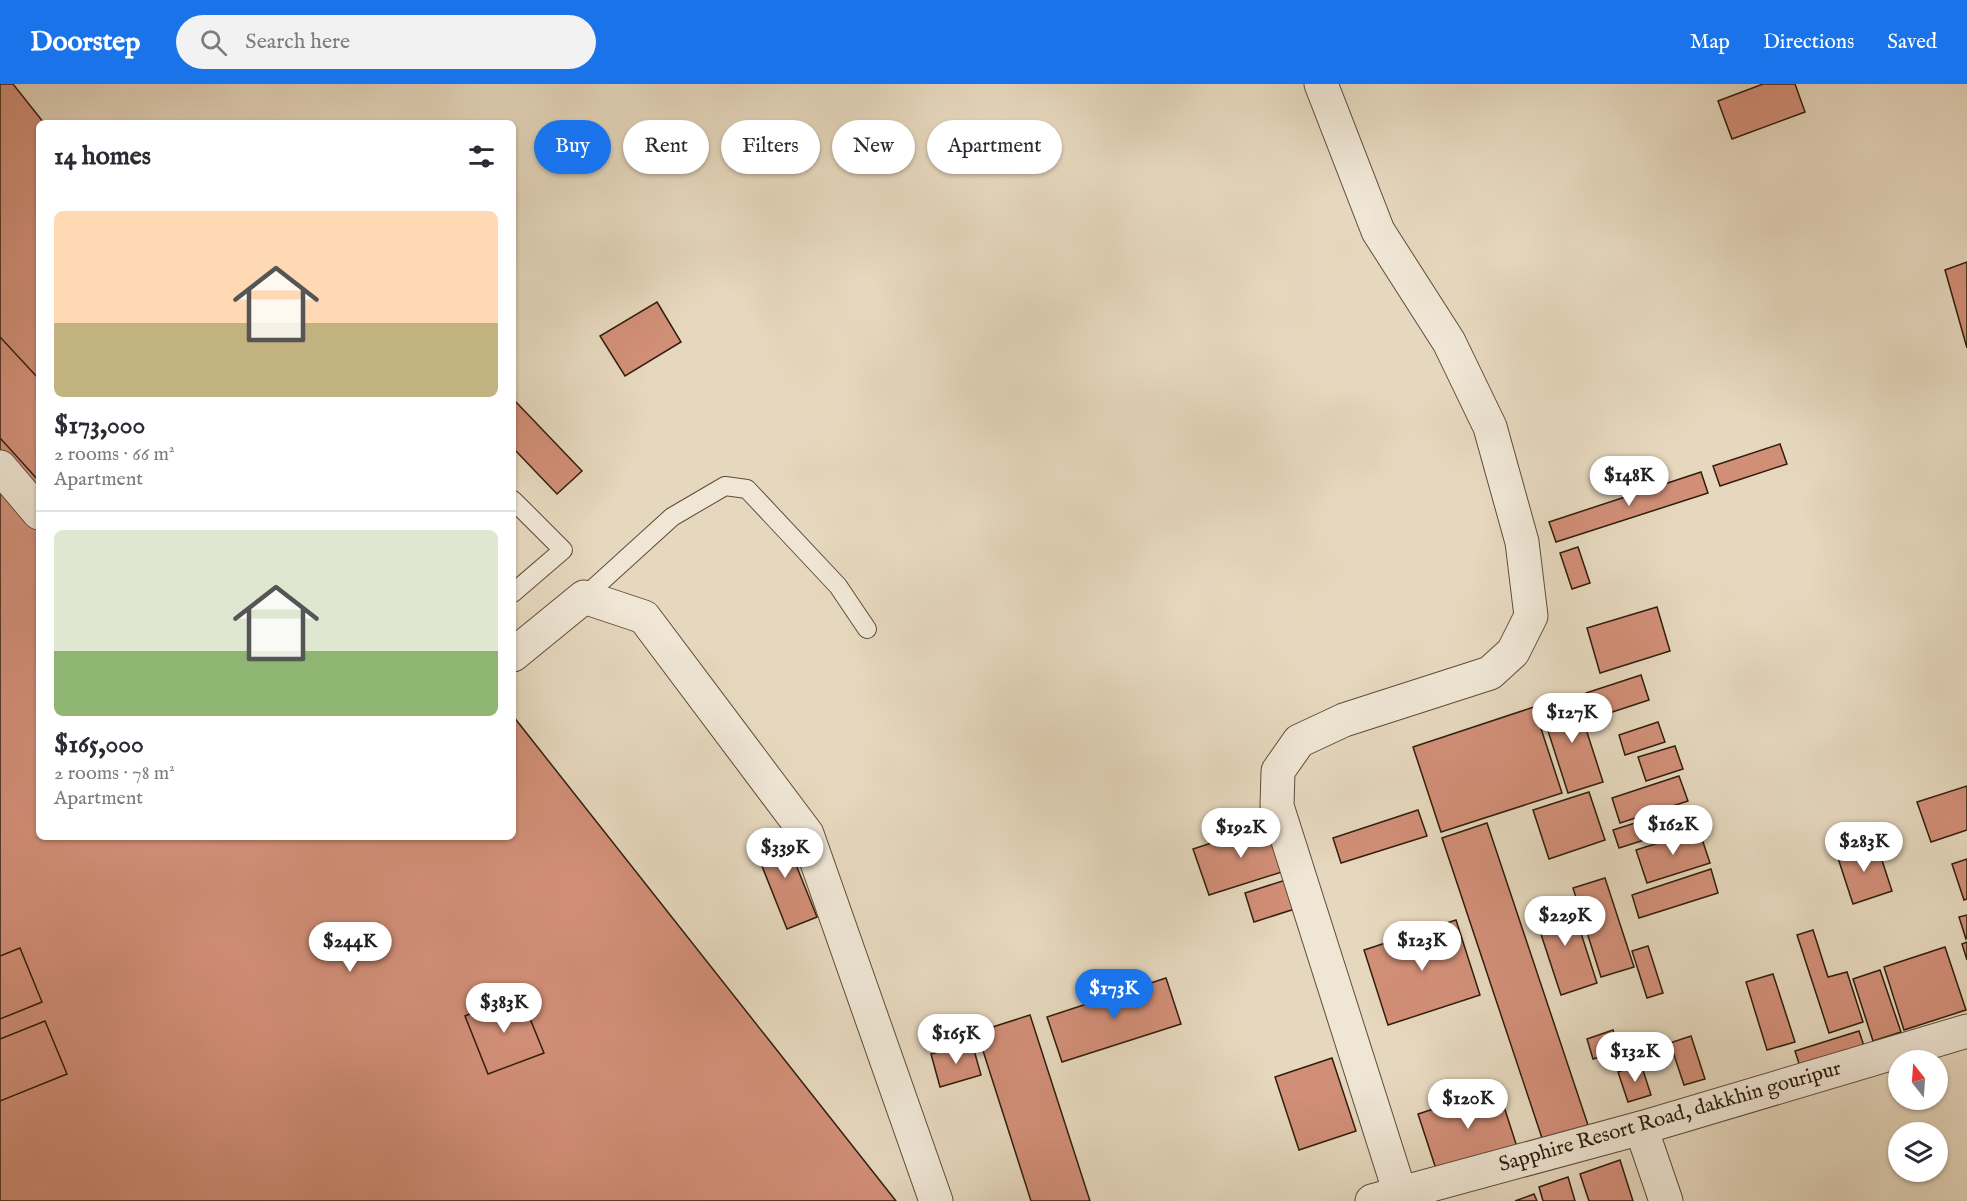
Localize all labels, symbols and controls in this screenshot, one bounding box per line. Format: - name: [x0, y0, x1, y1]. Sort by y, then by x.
- search box: [176, 15, 596, 69]
- text: Doorstep: [30, 25, 140, 60]
- icon: search: [197, 26, 230, 59]
- text: Search here: [245, 28, 350, 56]
- text: Map: [1690, 29, 1730, 56]
- text: Directions: [1763, 29, 1854, 56]
- text: Saved: [1887, 29, 1937, 56]
- chip: Buy: [534, 120, 611, 174]
- chip: Rent: [623, 120, 709, 174]
- chip: Filters: [721, 120, 820, 174]
- chip: New: [832, 120, 915, 174]
- chip: Apartment: [927, 120, 1062, 174]
- text: 14 homes: [54, 140, 151, 173]
- icon: filters: [465, 140, 498, 173]
- icon: home: [222, 250, 330, 358]
- text: $173,000: [54, 409, 145, 442]
- text: 2 rooms · 66 m²: [54, 442, 175, 467]
- pin: $148K: [1587, 456, 1671, 507]
- text: $148K: [1604, 463, 1654, 488]
- text: Apartment: [54, 467, 143, 492]
- icon: home: [222, 569, 330, 677]
- pin: $127K: [1530, 693, 1614, 744]
- text: $127K: [1546, 700, 1598, 725]
- text: $165,000: [54, 728, 144, 761]
- text: 2 rooms · 78 m²: [54, 761, 175, 786]
- text: Apartment: [54, 786, 143, 811]
- pin: $162K: [1631, 805, 1715, 856]
- pin: $192K: [1199, 808, 1283, 859]
- text: $162K: [1648, 812, 1698, 837]
- text: $192K: [1215, 815, 1267, 840]
- pin: $283K: [1822, 822, 1906, 873]
- pin: $339K: [743, 828, 827, 879]
- text: $283K: [1839, 829, 1889, 854]
- text: $339K: [760, 835, 810, 860]
- pin: $229K: [1523, 896, 1607, 947]
- text: $229K: [1538, 903, 1592, 928]
- pin: $123K: [1380, 921, 1464, 972]
- pin: $244K: [308, 922, 392, 973]
- text: $123K: [1397, 928, 1447, 953]
- text: $244K: [323, 929, 377, 954]
- pin: $173K: [1072, 969, 1156, 1020]
- text: $173K: [1089, 976, 1139, 1001]
- pin: $383K: [462, 983, 546, 1034]
- text: $383K: [480, 990, 528, 1015]
- pin: $165K: [914, 1014, 998, 1065]
- text: $165K: [932, 1021, 980, 1046]
- pin: $132K: [1593, 1032, 1677, 1083]
- text: $132K: [1610, 1039, 1660, 1064]
- north arrow: [1888, 1050, 1948, 1110]
- map controls: [1888, 1050, 1948, 1182]
- street label: Sapphire Resort Road, dakkhin gouripur: [1496, 1055, 1845, 1179]
- pin: $120K: [1426, 1079, 1510, 1130]
- text: $120K: [1442, 1086, 1494, 1111]
- button: layers: [1888, 1122, 1948, 1182]

